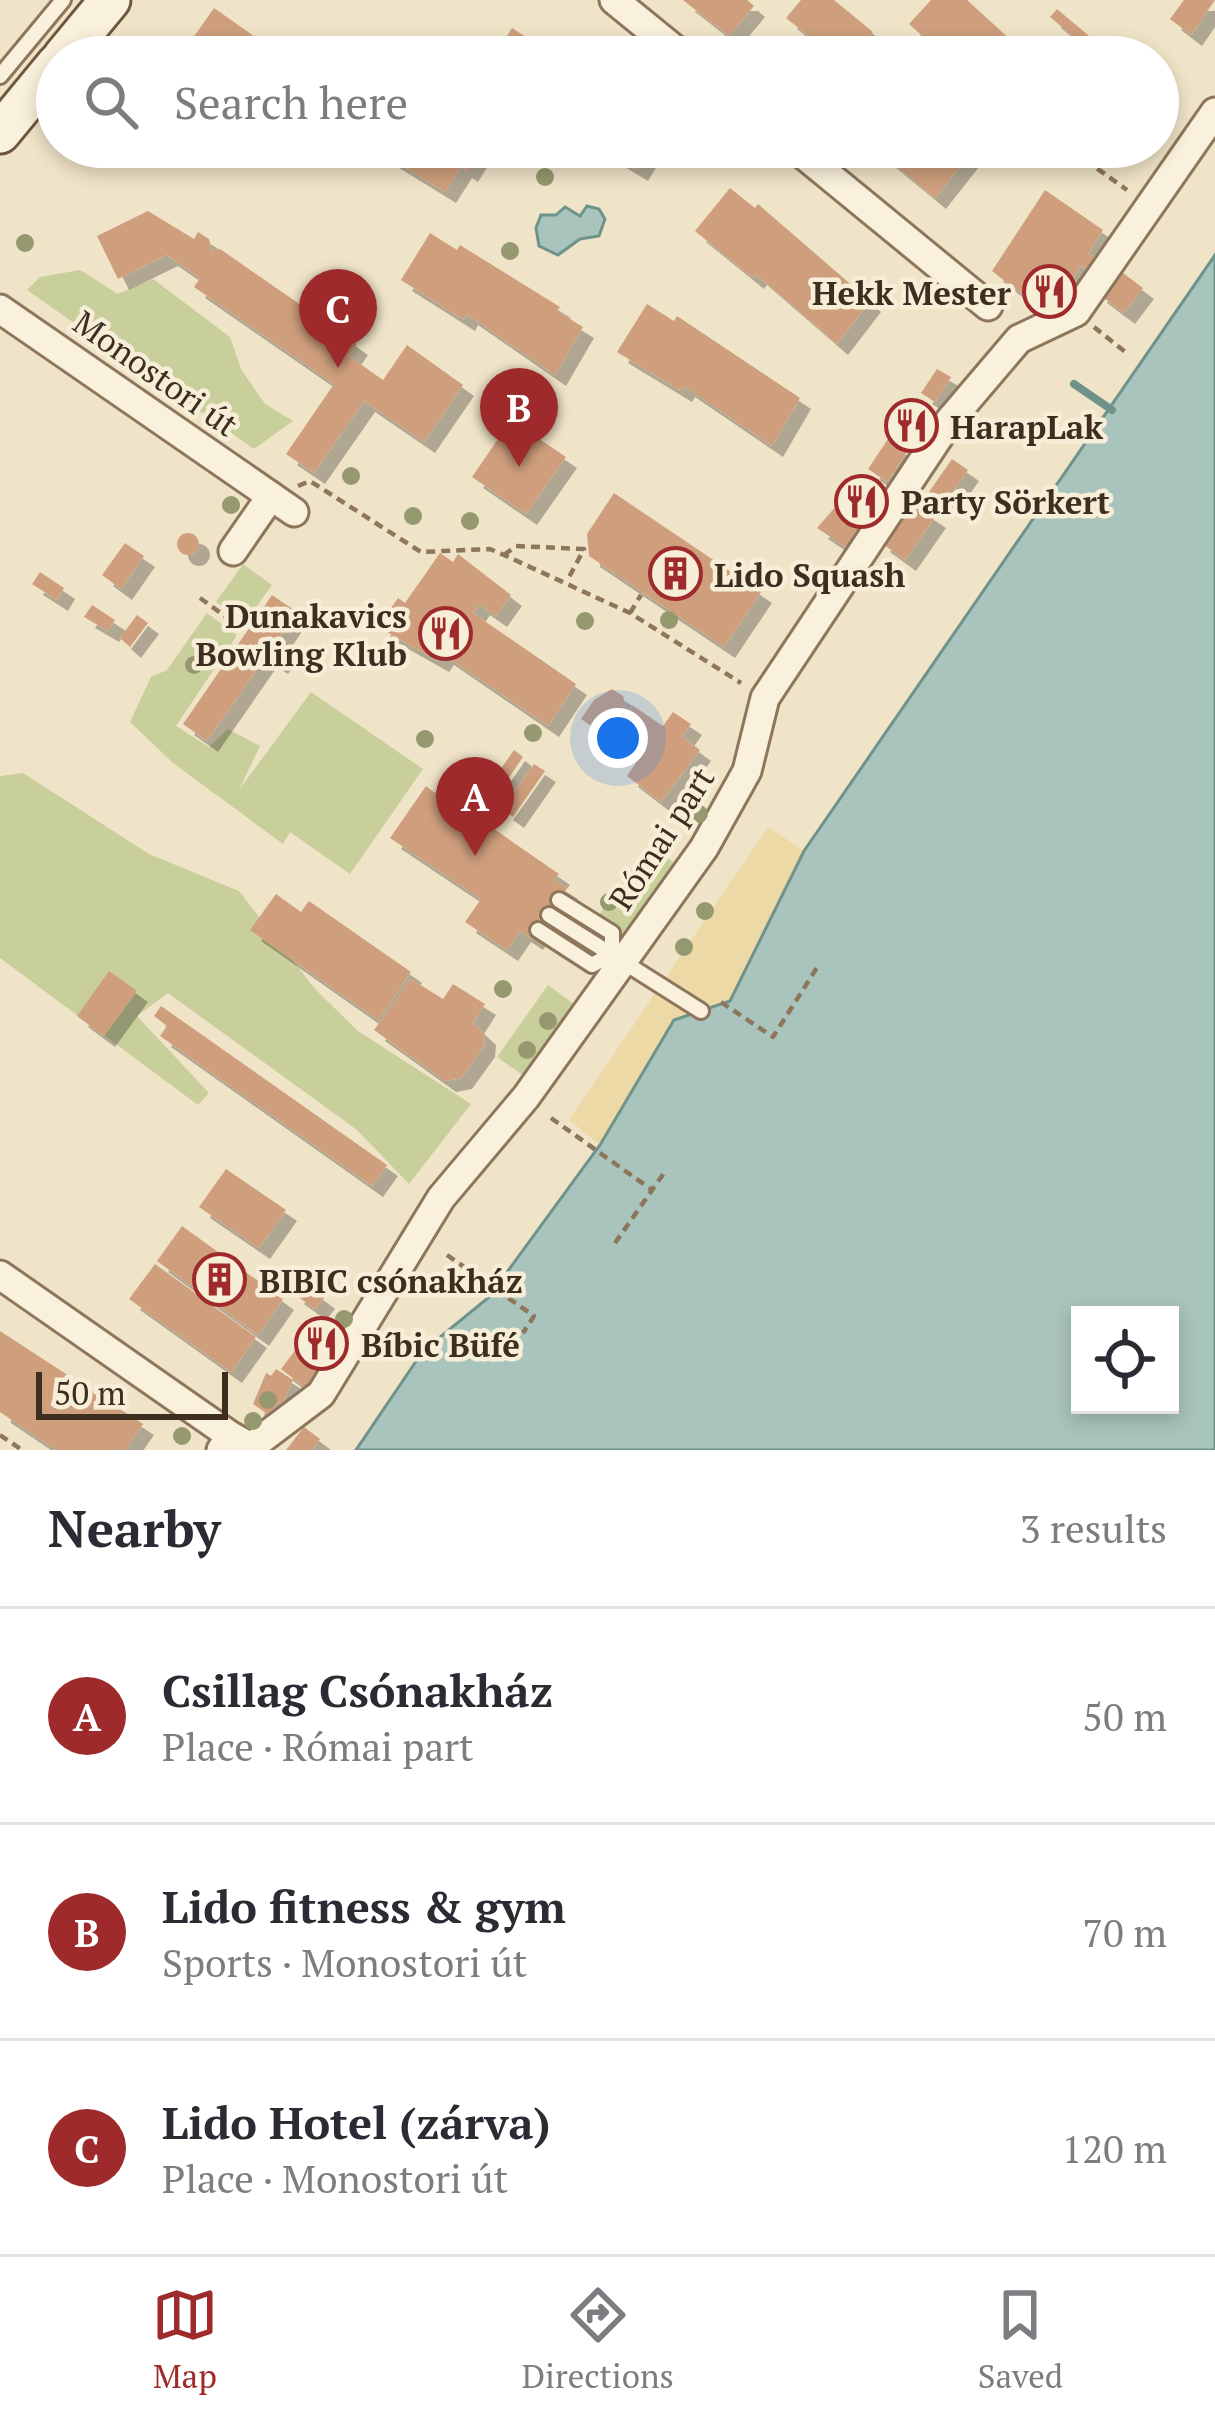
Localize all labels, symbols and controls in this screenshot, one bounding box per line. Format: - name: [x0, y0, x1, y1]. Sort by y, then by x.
- search box: [36, 36, 1179, 168]
- icon: search: [78, 69, 144, 135]
- text: Search here: [174, 72, 408, 132]
- restaurant icon: Hekk Mester: [1022, 264, 1078, 320]
- pin: C: [299, 269, 377, 368]
- place label: Hekk Mester: [812, 271, 1012, 314]
- street label: Monostori út: [65, 301, 247, 445]
- pin: B: [480, 368, 558, 467]
- restaurant icon: HarapLak: [883, 398, 939, 454]
- place label: HarapLak: [950, 405, 1104, 448]
- restaurant icon: Party Sörkert: [834, 473, 890, 529]
- place label: Party Sörkert: [901, 480, 1110, 523]
- building icon: Lido Squash: [647, 546, 703, 602]
- place label: Lido Squash: [714, 553, 905, 596]
- place label: Dunakavics Bowling Klub: [196, 594, 407, 675]
- restaurant icon: Dunakavics Bowling Klub: [418, 606, 474, 662]
- your location: [588, 708, 648, 768]
- pin: A: [436, 757, 514, 856]
- street label: Római part: [599, 758, 723, 918]
- building icon: BIBIC csónakház: [192, 1252, 248, 1308]
- place label: BIBIC csónakház: [259, 1259, 523, 1302]
- map controls: [1071, 1306, 1179, 1414]
- button: locate: [1071, 1306, 1179, 1414]
- restaurant icon: Bíbic Büfé: [294, 1316, 350, 1372]
- place label: Bíbic Büfé: [361, 1323, 520, 1366]
- scale bar: [36, 1366, 228, 1419]
- text: 50 m: [54, 1371, 126, 1414]
- text: Nearby: [48, 1494, 221, 1562]
- text: 3 results: [1020, 1502, 1167, 1554]
- text: Csillag Csónakház: [162, 1660, 553, 1720]
- text: A: [73, 1690, 101, 1742]
- text: 50 m: [1082, 1690, 1167, 1742]
- text: Place · Római part: [162, 1720, 474, 1772]
- text: Lido fitness & gym: [162, 1876, 566, 1936]
- text: B: [74, 1906, 100, 1958]
- text: 70 m: [1082, 1906, 1167, 1958]
- text: Sports · Monostori út: [162, 1936, 527, 1988]
- text: Lido Hotel (zárva): [162, 2092, 550, 2152]
- text: C: [74, 2122, 100, 2174]
- text: 120 m: [1062, 2122, 1167, 2174]
- text: Place · Monostori út: [162, 2152, 508, 2204]
- tab: Map: [152, 2282, 218, 2397]
- tab: Directions: [522, 2282, 674, 2397]
- tab: Saved: [978, 2282, 1063, 2397]

